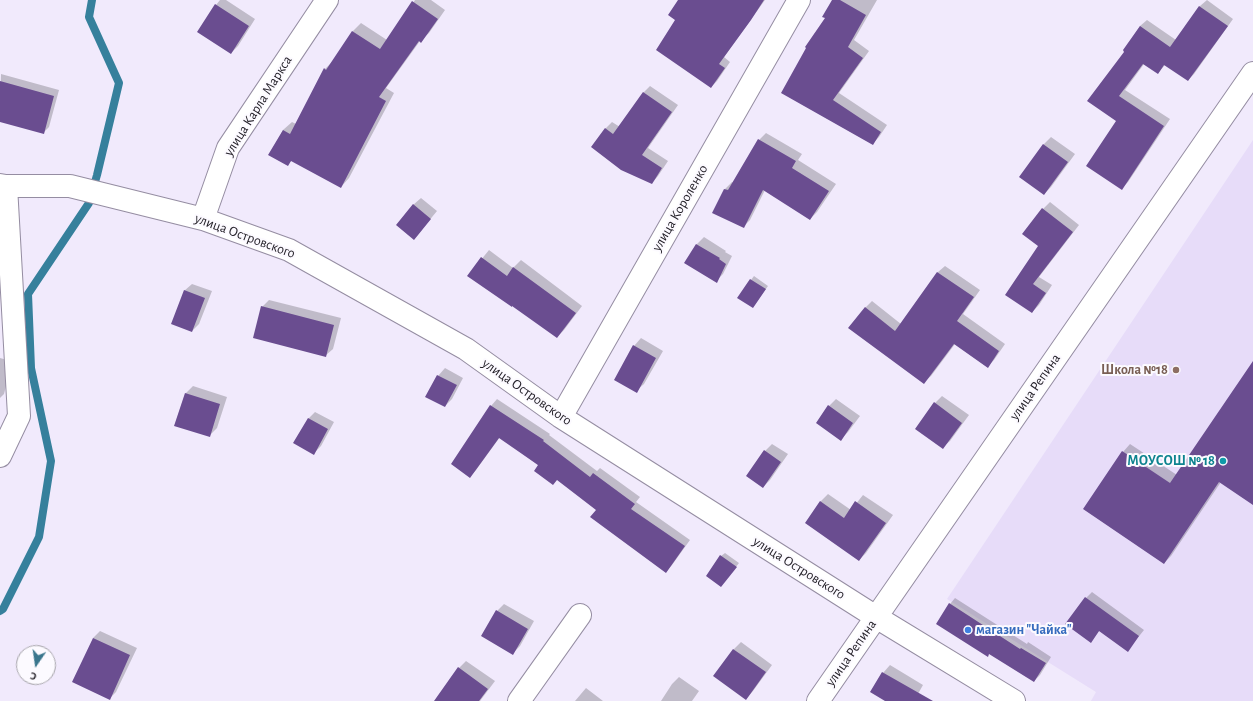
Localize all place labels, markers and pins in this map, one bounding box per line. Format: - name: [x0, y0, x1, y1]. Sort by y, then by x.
- place label: Школа №18: [1101, 362, 1168, 378]
- marker: Школа №18: [1171, 365, 1181, 375]
- place label: МОУСОШ № 18: [1127, 453, 1215, 469]
- marker: МОУСОШ № 18: [1218, 456, 1228, 466]
- place label: магазин "Чайка": [976, 622, 1072, 638]
- marker: магазин "Чайка": [963, 625, 973, 635]

